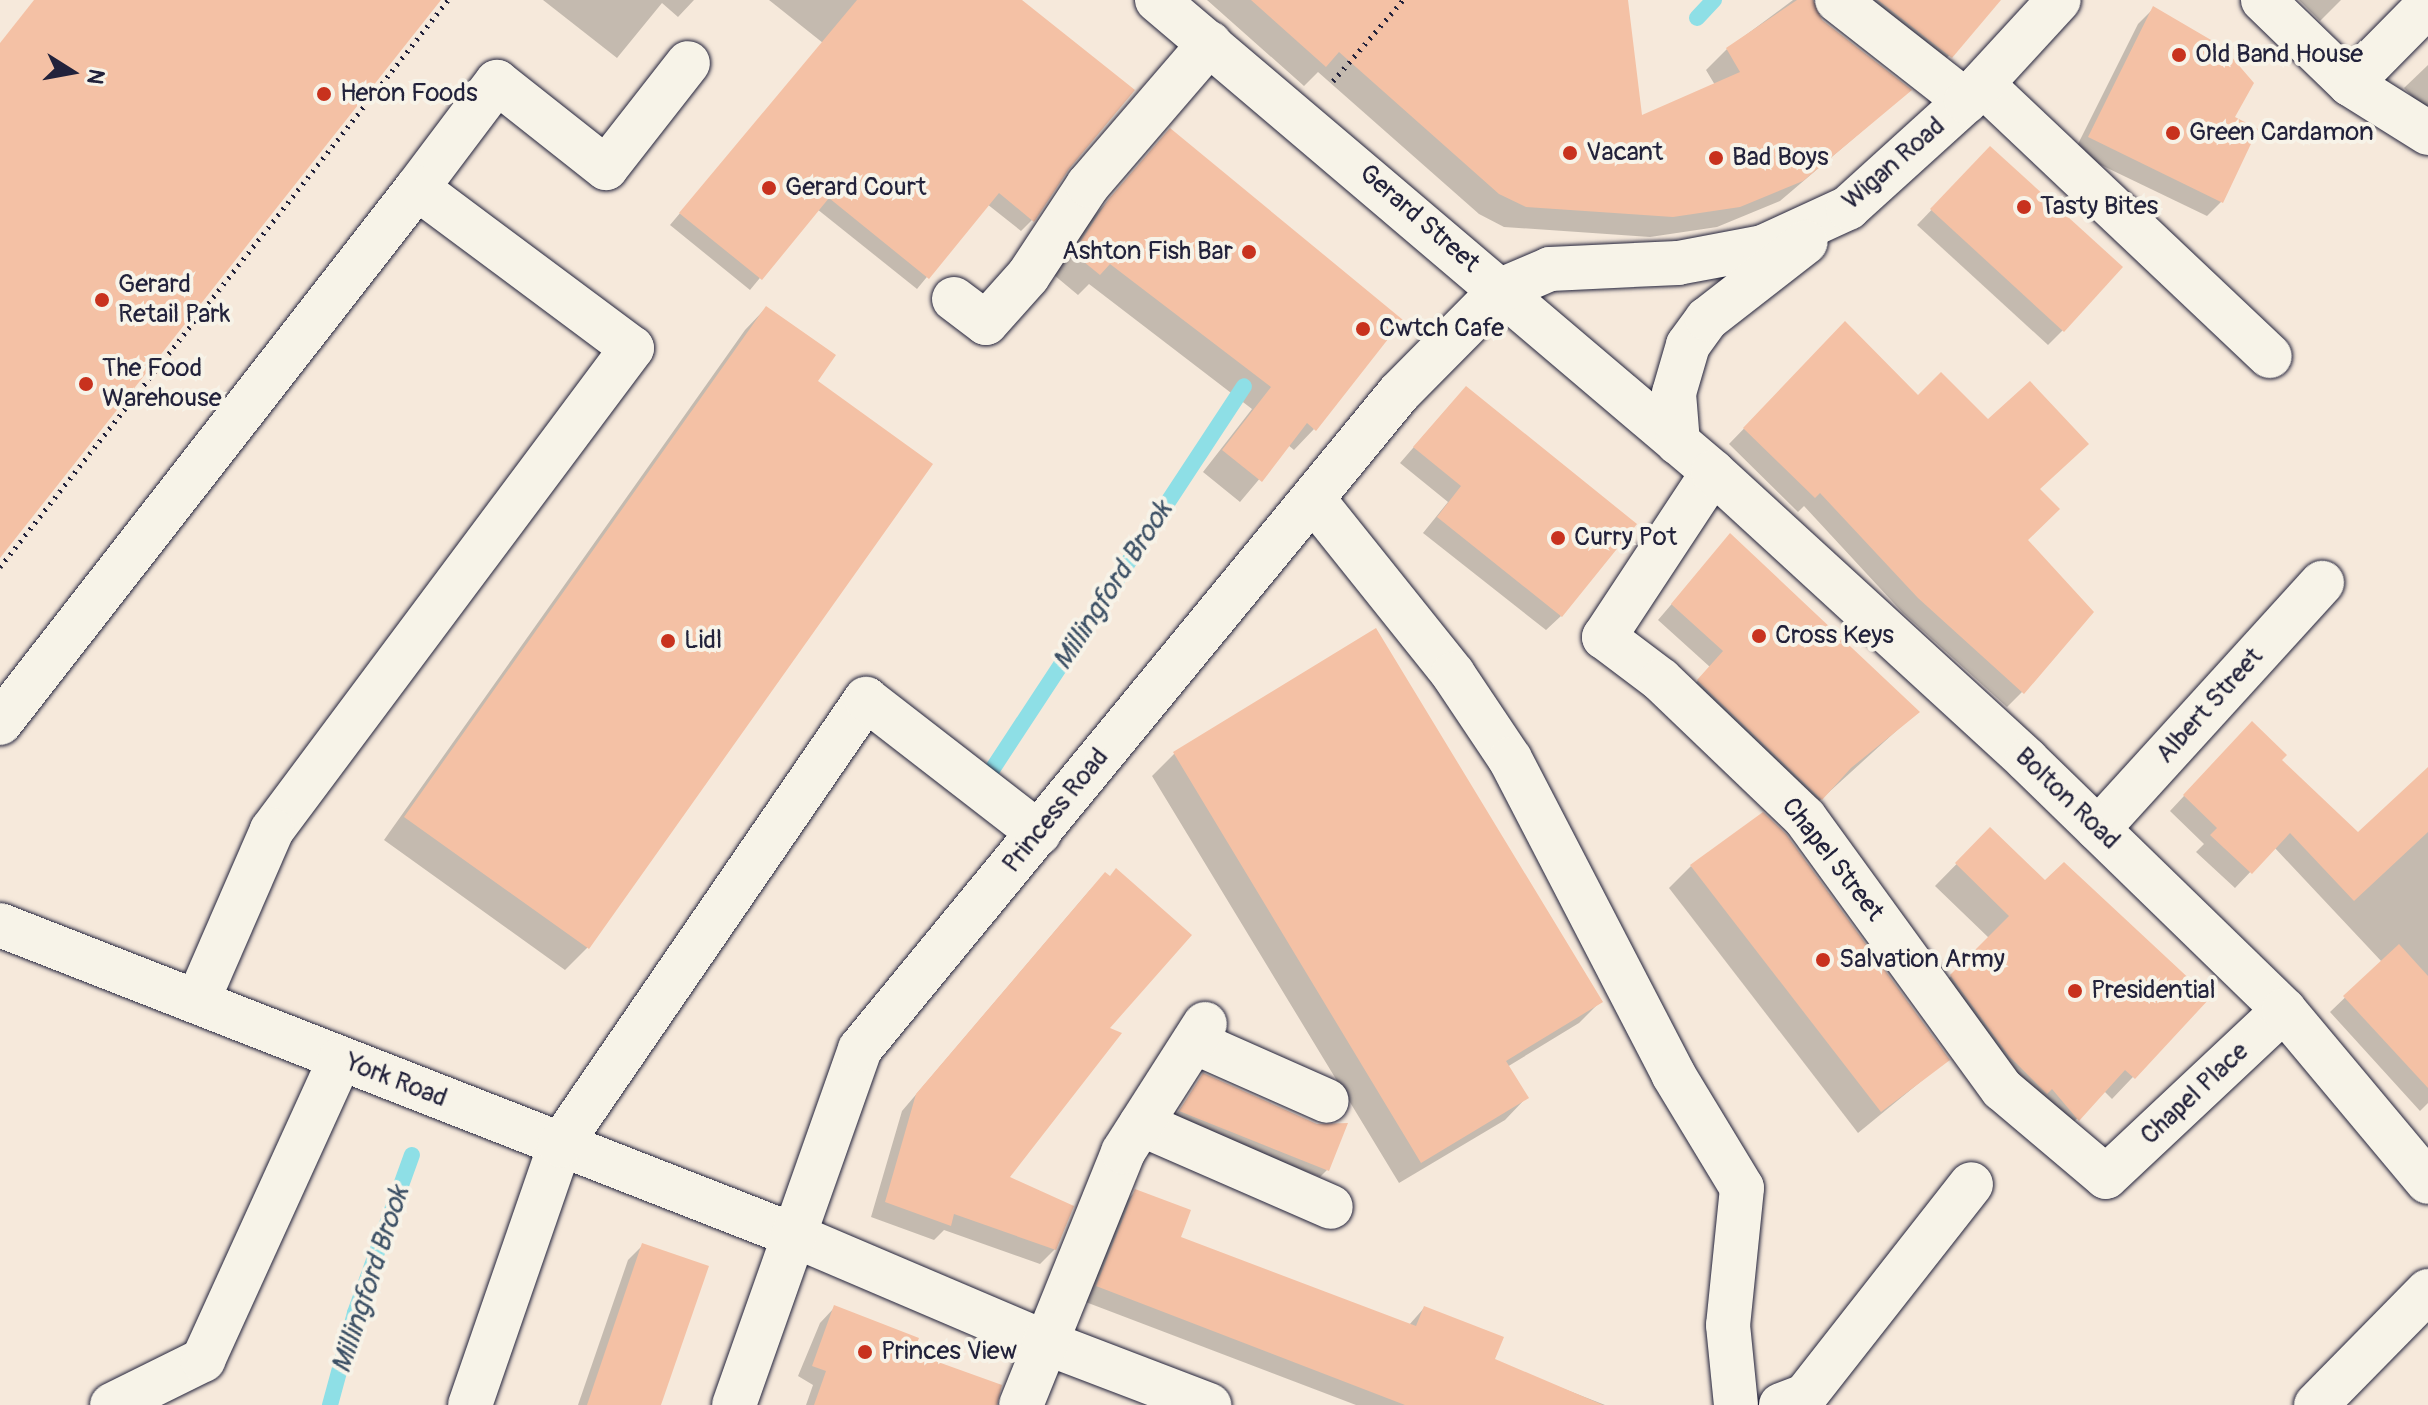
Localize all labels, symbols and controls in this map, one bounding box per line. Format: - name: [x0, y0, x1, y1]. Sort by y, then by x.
- north arrow: [32, 32, 112, 112]
- place label: Old Band House: [2195, 39, 2363, 71]
- marker: Old Band House: [2170, 46, 2188, 64]
- text: N: [80, 67, 111, 87]
- place label: Heron Foods: [340, 78, 478, 110]
- marker: Heron Foods: [315, 85, 333, 103]
- street label: Wigan Road: [1836, 111, 1952, 217]
- place label: Green Cardamon: [2189, 117, 2374, 149]
- marker: Green Cardamon: [2164, 124, 2182, 142]
- place label: Vacant: [1586, 137, 1663, 169]
- place label: Bad Boys: [1732, 142, 1829, 174]
- marker: Vacant: [1561, 144, 1579, 162]
- marker: Bad Boys: [1707, 149, 1725, 167]
- street label: Gerard Street: [1353, 158, 1485, 280]
- place label: Gerard Court: [785, 172, 926, 204]
- marker: Gerard Court: [760, 179, 778, 197]
- place label: Tasty Bites: [2040, 191, 2158, 223]
- marker: Tasty Bites: [2015, 198, 2033, 216]
- place label: Ashton Fish Bar: [1062, 236, 1233, 268]
- marker: Ashton Fish Bar: [1240, 243, 1258, 261]
- place label: Gerard Retail Park: [118, 269, 230, 330]
- marker: Gerard Retail Park: [93, 291, 111, 309]
- place label: Cwtch Cafe: [1379, 313, 1504, 345]
- marker: Cwtch Cafe: [1354, 320, 1372, 338]
- place label: The Food Warehouse: [102, 353, 222, 414]
- marker: The Food Warehouse: [77, 375, 95, 393]
- water label: Millingford Brook: [1046, 495, 1180, 677]
- place label: Curry Pot: [1574, 522, 1677, 554]
- marker: Curry Pot: [1549, 529, 1567, 547]
- place label: Cross Keys: [1775, 620, 1894, 652]
- place label: Lidl: [684, 625, 722, 657]
- marker: Cross Keys: [1750, 627, 1768, 645]
- marker: Lidl: [659, 632, 677, 650]
- street label: Albert Street: [2150, 642, 2270, 770]
- street label: Bolton Road: [2008, 741, 2126, 857]
- street label: Princess Road: [996, 743, 1116, 879]
- street label: Chapel Street: [1774, 792, 1890, 928]
- place label: Salvation Army: [1839, 944, 2005, 976]
- marker: Salvation Army: [1814, 951, 1832, 969]
- place label: Presidential: [2091, 975, 2216, 1007]
- marker: Presidential: [2066, 982, 2084, 1000]
- street label: Chapel Place: [2135, 1036, 2255, 1152]
- street label: York Road: [341, 1047, 451, 1115]
- water label: Millingford Brook: [325, 1183, 417, 1377]
- place label: Princes View: [881, 1336, 1017, 1368]
- marker: Princes View: [856, 1343, 874, 1361]

